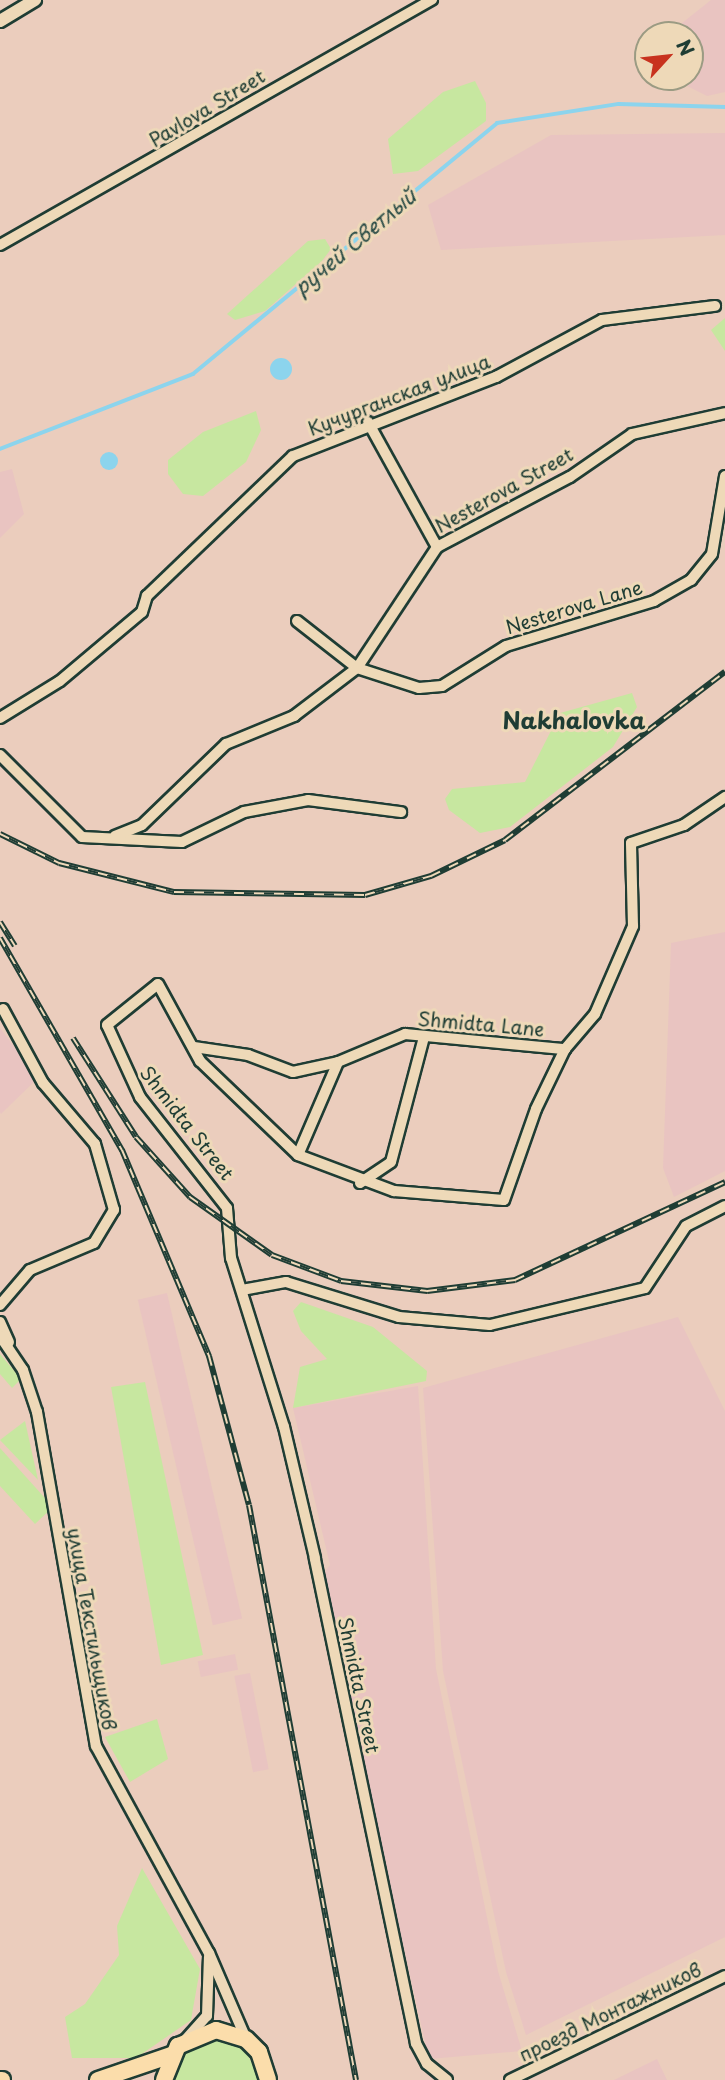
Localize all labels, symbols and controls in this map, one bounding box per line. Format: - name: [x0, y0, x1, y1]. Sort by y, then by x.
- north arrow: [634, 21, 704, 91]
- text: N: [670, 34, 702, 60]
- street label: Pavlova Street: [145, 65, 269, 151]
- water label: ручей Светлый: [287, 182, 421, 300]
- street label: Кучурганская улица: [304, 350, 494, 440]
- street label: Nesterova Street: [431, 442, 577, 538]
- street label: Nesterova Lane: [503, 575, 645, 639]
- district label: Nakhalovka: [503, 706, 645, 734]
- street label: Shmidta Lane: [417, 1007, 545, 1041]
- street label: Shmidta Street: [135, 1061, 239, 1185]
- street label: улица Текстильщиков: [63, 1525, 121, 1733]
- street label: Shmidta Street: [333, 1614, 385, 1756]
- street label: проезд Монтажников: [515, 1958, 705, 2066]

